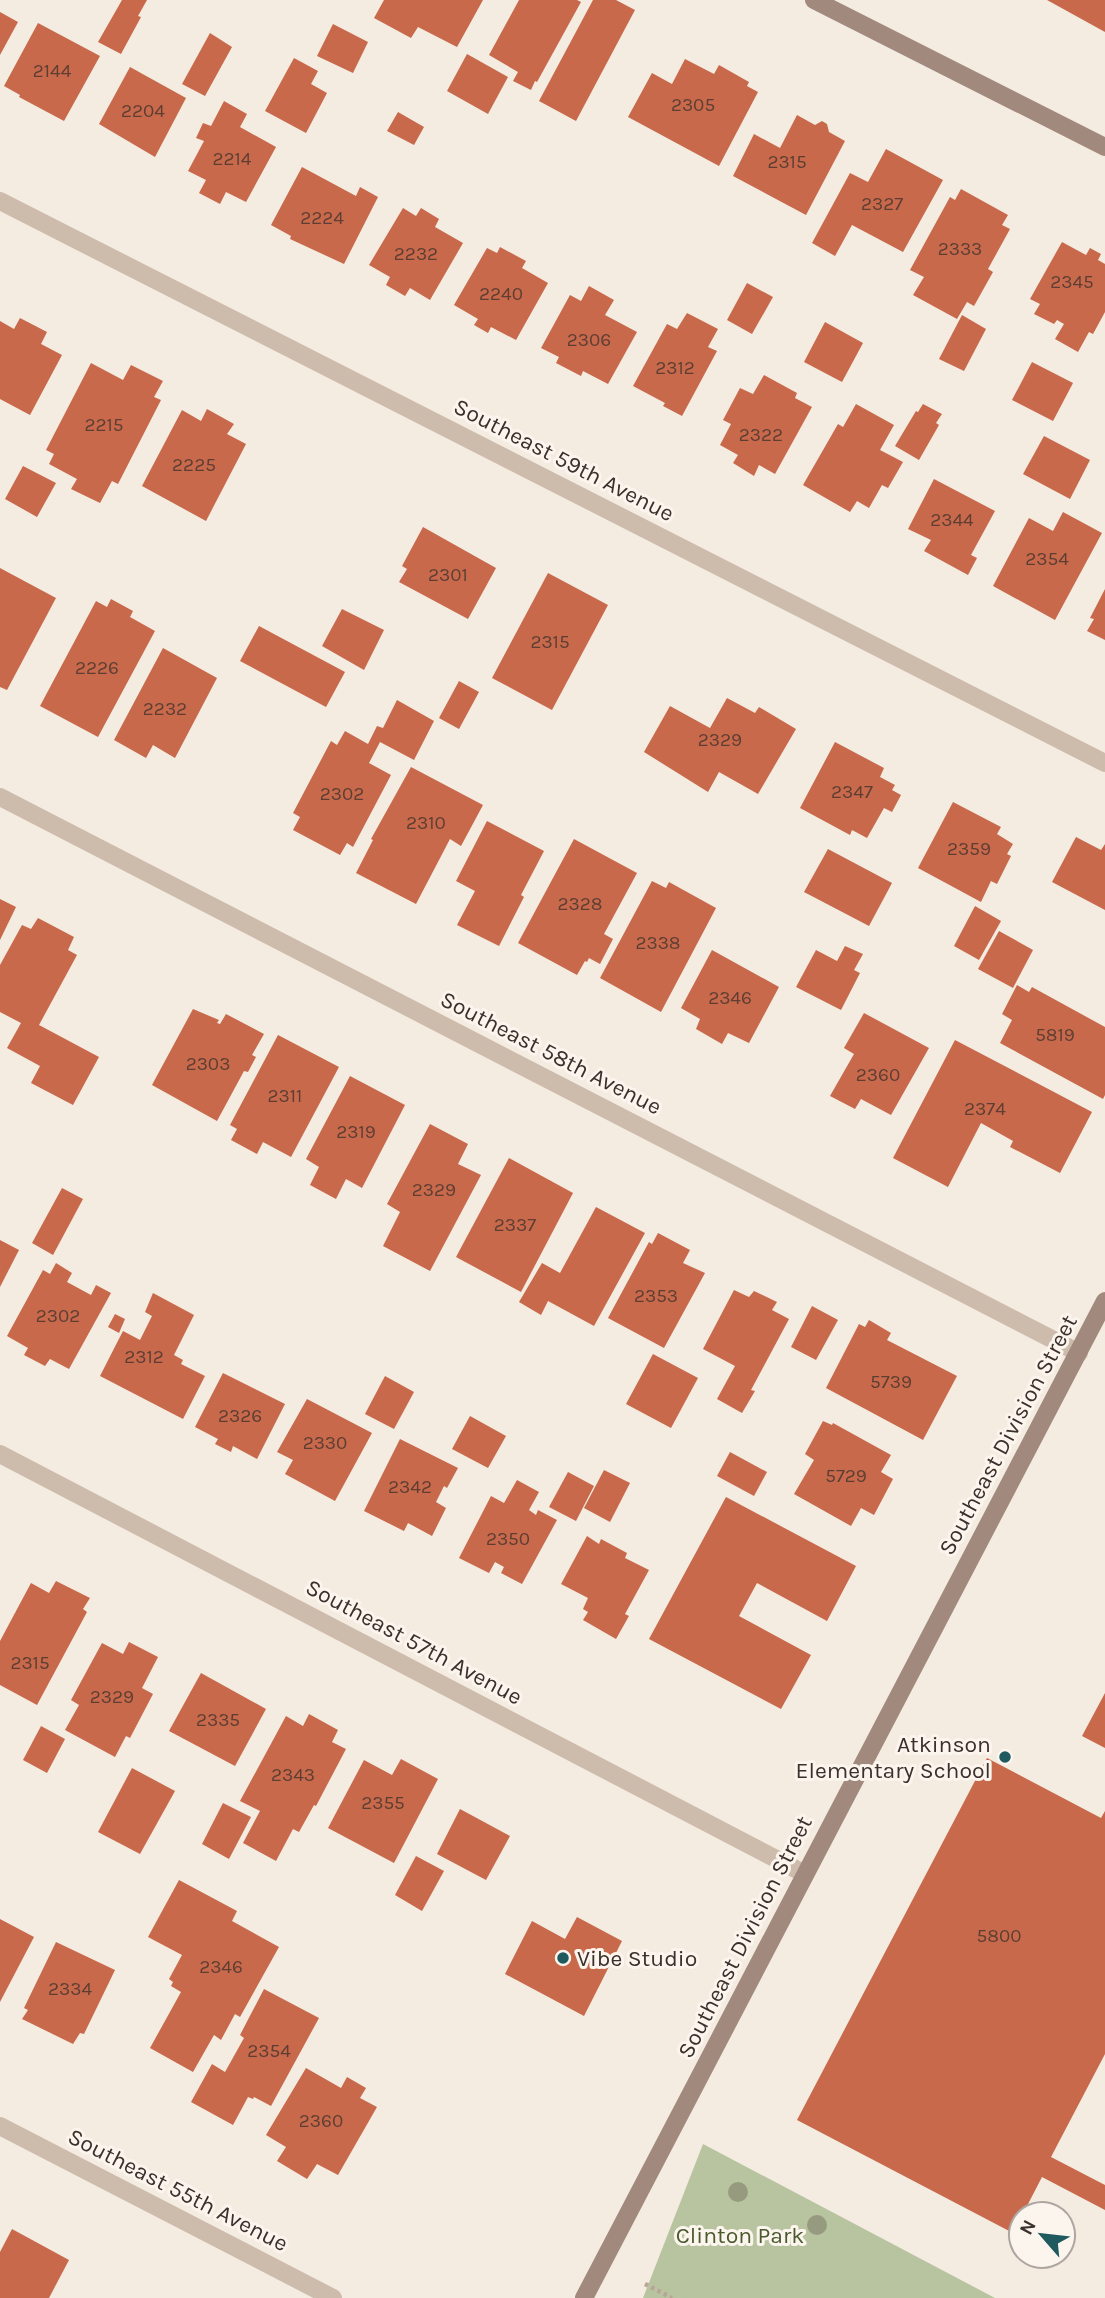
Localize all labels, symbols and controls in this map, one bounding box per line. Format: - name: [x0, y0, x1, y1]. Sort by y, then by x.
- house number: 2144: [33, 60, 72, 82]
- house number: 2305: [671, 94, 715, 116]
- house number: 2204: [121, 100, 165, 122]
- house number: 2214: [213, 148, 252, 170]
- house number: 2315: [767, 151, 807, 173]
- house number: 2327: [861, 193, 903, 215]
- house number: 2224: [300, 207, 344, 229]
- house number: 2333: [938, 238, 982, 260]
- house number: 2232: [394, 243, 438, 265]
- house number: 2345: [1050, 271, 1094, 293]
- house number: 2240: [479, 283, 523, 305]
- house number: 2306: [567, 329, 611, 351]
- house number: 2312: [655, 357, 695, 379]
- street label: Southeast 59th Avenue: [449, 393, 679, 527]
- house number: 2215: [84, 414, 124, 436]
- house number: 2322: [739, 424, 783, 446]
- house number: 2225: [172, 454, 216, 476]
- house number: 2344: [930, 509, 974, 531]
- house number: 2354: [1025, 548, 1069, 570]
- house number: 2301: [428, 564, 468, 586]
- house number: 2315: [530, 631, 570, 653]
- house number: 2226: [75, 657, 119, 679]
- house number: 2232: [143, 698, 187, 720]
- house number: 2329: [698, 729, 742, 751]
- house number: 2347: [831, 781, 873, 803]
- house number: 2302: [320, 783, 364, 805]
- house number: 2310: [406, 812, 446, 834]
- house number: 2359: [947, 838, 991, 860]
- house number: 2328: [558, 893, 602, 915]
- house number: 2338: [635, 932, 681, 954]
- street label: Southeast 58th Avenue: [436, 985, 666, 1121]
- house number: 2346: [708, 987, 752, 1009]
- house number: 5819: [1035, 1024, 1075, 1046]
- house number: 2303: [186, 1053, 230, 1075]
- house number: 2360: [856, 1064, 900, 1086]
- house number: 2311: [268, 1085, 302, 1107]
- house number: 2374: [964, 1098, 1006, 1120]
- house number: 2319: [336, 1121, 376, 1143]
- house number: 2329: [412, 1179, 456, 1201]
- house number: 2337: [494, 1214, 536, 1236]
- house number: 2353: [634, 1285, 678, 1307]
- house number: 2302: [36, 1305, 80, 1327]
- street label: Southeast Division Street: [933, 1310, 1083, 1560]
- house number: 2312: [124, 1346, 164, 1368]
- house number: 5739: [870, 1371, 912, 1393]
- house number: 2326: [218, 1405, 262, 1427]
- house number: 2330: [303, 1432, 347, 1454]
- house number: 5729: [825, 1465, 867, 1487]
- house number: 2342: [388, 1476, 432, 1498]
- house number: 2350: [486, 1528, 530, 1550]
- street label: Southeast 57th Avenue: [301, 1573, 527, 1711]
- house number: 2315: [10, 1652, 50, 1674]
- house number: 2329: [90, 1686, 134, 1708]
- house number: 2335: [196, 1709, 240, 1731]
- place label: Atkinson Elementary School: [796, 1731, 991, 1784]
- marker: Atkinson Elementary School: [997, 1749, 1013, 1765]
- house number: 2343: [271, 1764, 315, 1786]
- house number: 2355: [361, 1792, 405, 1814]
- street label: Southeast Division Street: [672, 1811, 818, 2063]
- house number: 5800: [977, 1925, 1021, 1947]
- place label: Vibe Studio: [577, 1945, 697, 1972]
- marker: Vibe Studio: [555, 1950, 571, 1966]
- house number: 2346: [199, 1956, 243, 1978]
- house number: 2334: [48, 1978, 92, 2000]
- house number: 2354: [247, 2040, 291, 2062]
- house number: 2360: [299, 2110, 343, 2132]
- street label: Southeast 55th Avenue: [64, 2123, 292, 2257]
- north arrow: [1007, 2200, 1077, 2270]
- text: N: [1015, 2216, 1041, 2239]
- park label: Clinton Park: [676, 2222, 804, 2249]

